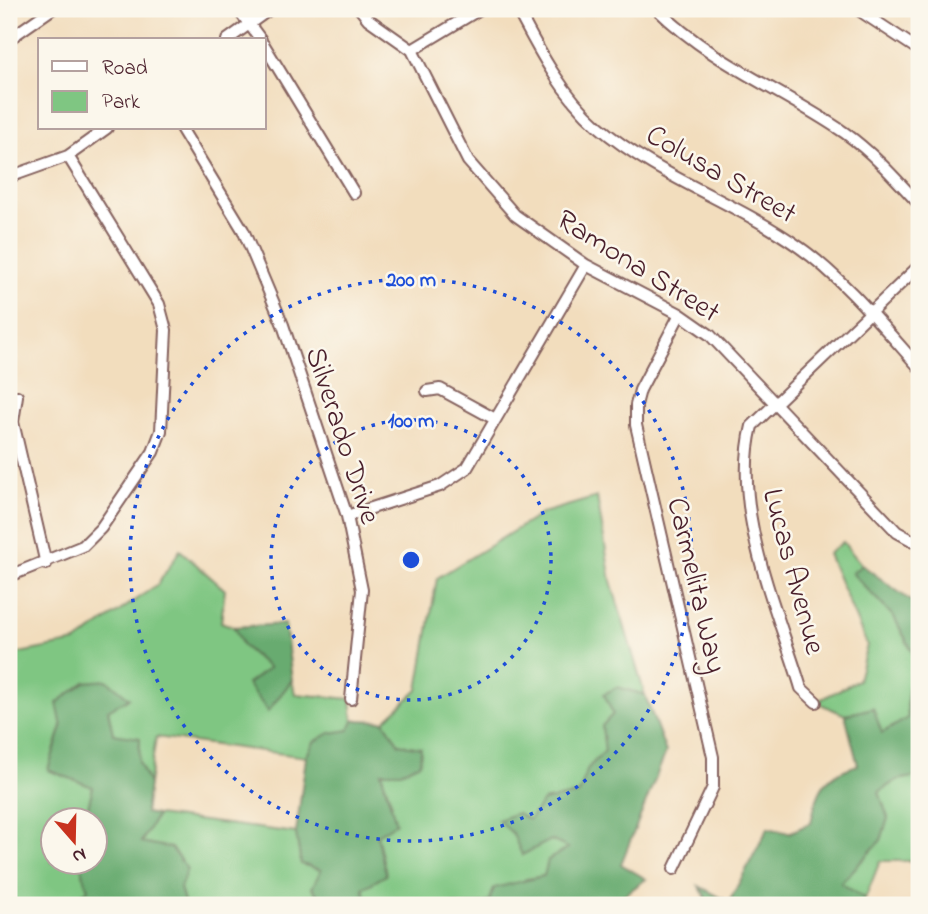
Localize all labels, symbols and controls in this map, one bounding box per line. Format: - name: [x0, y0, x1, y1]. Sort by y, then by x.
- legend: [38, 38, 266, 130]
- text: Road: [102, 54, 148, 84]
- text: Park: [102, 88, 141, 118]
- street label: Colusa Street: [637, 115, 804, 237]
- street label: Ramona Street: [547, 200, 728, 335]
- text: 200 m: [385, 266, 436, 296]
- street label: Silverado Drive: [292, 342, 391, 531]
- text: 100 m: [388, 407, 434, 437]
- street label: Lucas Avenue: [749, 484, 836, 660]
- street label: Carmelita Way: [654, 493, 737, 678]
- centre of rings: [399, 548, 423, 572]
- north arrow: [38, 806, 108, 876]
- text: N: [68, 840, 90, 870]

